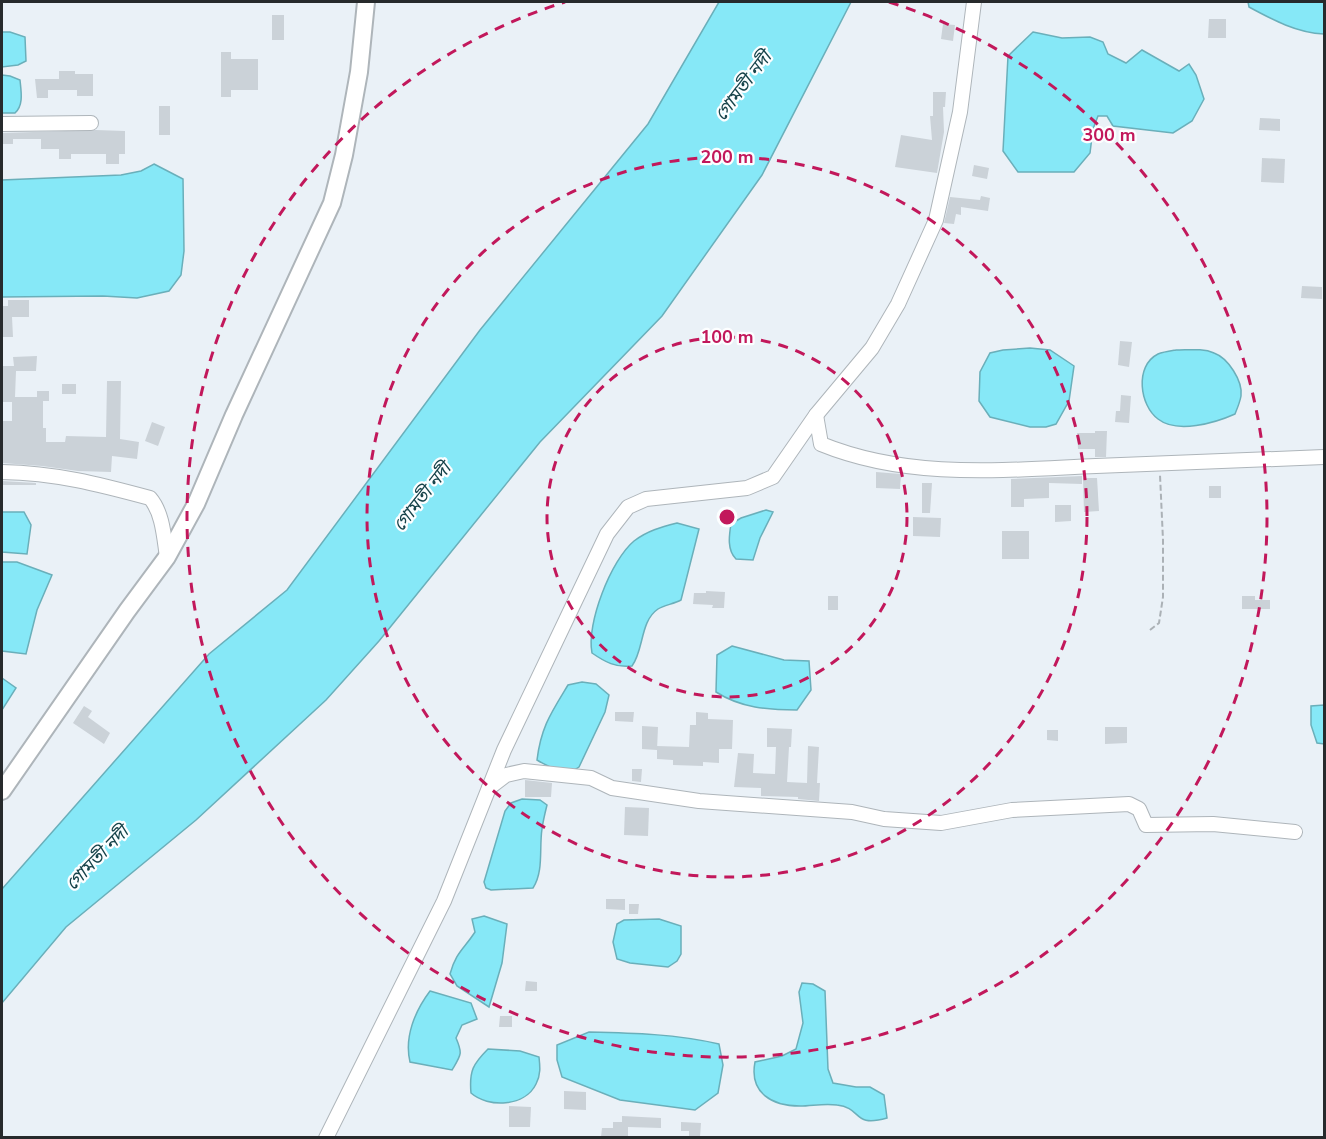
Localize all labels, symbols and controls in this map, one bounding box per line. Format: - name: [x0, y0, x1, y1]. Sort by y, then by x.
- water label: গোমতী নদী: [709, 44, 779, 126]
- text: 300 m: [1082, 123, 1136, 147]
- text: 200 m: [700, 145, 754, 169]
- text: 100 m: [700, 325, 754, 349]
- water label: গোমতী নদী: [388, 455, 458, 536]
- centre of rings: [717, 507, 737, 527]
- water label: গোমতী নদী: [60, 818, 136, 895]

